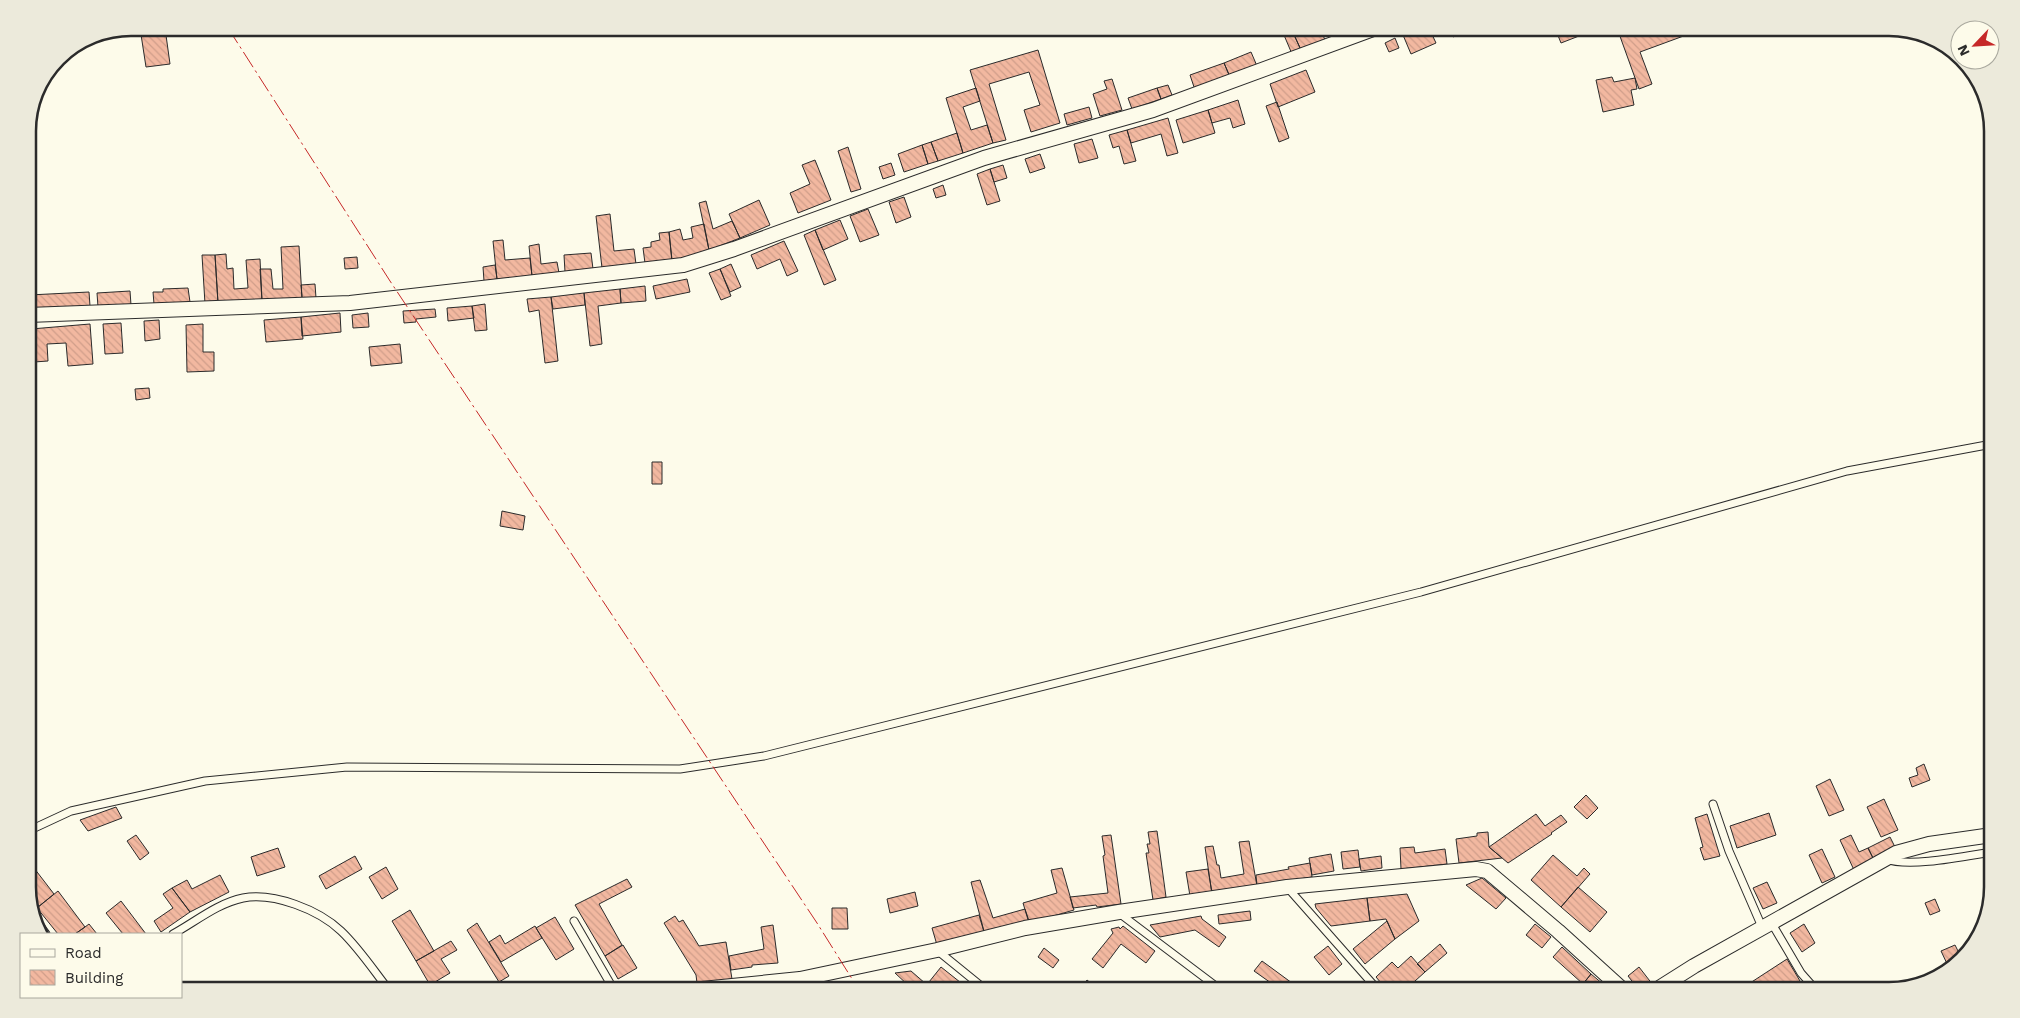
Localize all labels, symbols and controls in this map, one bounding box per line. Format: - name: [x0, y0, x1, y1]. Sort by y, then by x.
- north arrow: [1950, 20, 2000, 70]
- text: N: [1954, 42, 1973, 59]
- legend: [20, 933, 182, 998]
- text: Road: [65, 944, 102, 962]
- text: Building: [65, 969, 123, 987]

